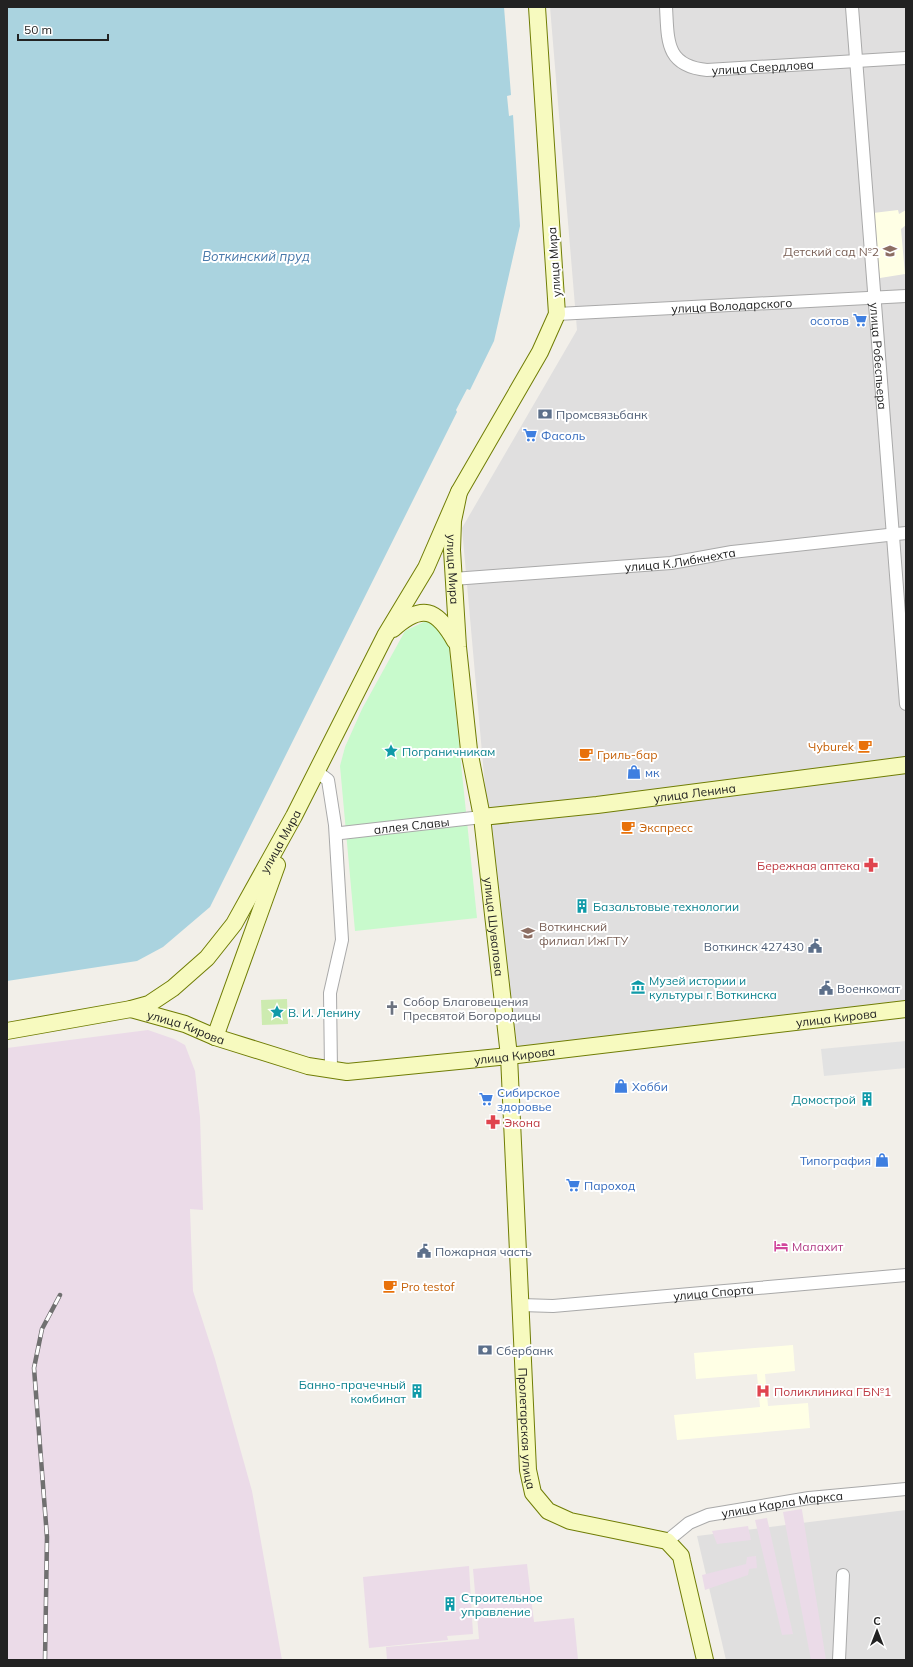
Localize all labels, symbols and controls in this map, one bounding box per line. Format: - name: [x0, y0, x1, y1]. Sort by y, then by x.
- scale bar: [18, 16, 108, 42]
- text: 50 m: [24, 22, 52, 37]
- street label: улица Свердлова: [711, 56, 814, 77]
- street label: улица Мира: [544, 226, 564, 298]
- school or university icon: Детский сад №2: [882, 243, 898, 259]
- place label: Детский сад №2: [783, 244, 879, 259]
- water label: Воткинский пруд: [202, 248, 310, 264]
- street label: улица Володарского: [671, 294, 793, 316]
- street label: улица Робеспьера: [867, 302, 891, 410]
- supermarket icon: осотов: [852, 312, 868, 328]
- place label: осотов: [810, 313, 849, 328]
- bank icon: Промсвязьбанк: [537, 406, 553, 422]
- place label: Промсвязьбанк: [556, 407, 648, 422]
- supermarket icon: Фасоль: [522, 427, 538, 443]
- place label: Фасоль: [541, 428, 586, 443]
- street label: улица Мира: [444, 534, 463, 605]
- street label: улица К.Либкнехта: [624, 544, 737, 574]
- cafe icon: Чуburek: [857, 738, 873, 754]
- place label: Чуburek: [808, 739, 855, 754]
- place icon: Пограничникам: [383, 743, 399, 759]
- place label: Пограничникам: [402, 744, 495, 759]
- cafe icon: Гриль-бар: [578, 746, 594, 762]
- place label: Гриль-бар: [597, 747, 658, 762]
- shop icon: мк: [626, 764, 642, 780]
- place label: мк: [645, 765, 660, 780]
- street label: улица Ленина: [653, 780, 737, 805]
- street label: улица Мира: [256, 807, 304, 875]
- street label: аллея Славы: [373, 813, 450, 837]
- cafe icon: Экспресс: [620, 819, 636, 835]
- place label: Экспресс: [639, 820, 693, 835]
- pharmacy icon: Бережная аптека: [863, 857, 879, 873]
- place label: Бережная аптека: [757, 858, 860, 873]
- street label: улица Шувалова: [481, 876, 507, 977]
- building icon: Базальтовые технологии: [574, 898, 590, 914]
- place label: Базальтовые технологии: [593, 899, 739, 914]
- place label: Воткинский филиал ИжГТУ: [539, 919, 628, 948]
- school or university icon: Воткинский филиал ИжГТУ: [520, 925, 536, 941]
- public building icon: Воткинск 427430: [807, 938, 823, 954]
- place label: Воткинск 427430: [704, 939, 804, 954]
- place label: Музей истории и культуры г. Воткинска: [649, 973, 777, 1002]
- museum icon: Музей истории и культуры г. Воткинска: [630, 979, 646, 995]
- public building icon: Военкомат: [818, 980, 834, 996]
- place label: Военкомат: [837, 981, 901, 996]
- place label: Собор Благовещения Пресвятой Богородицы: [403, 994, 541, 1023]
- church icon: Собор Благовещения Пресвятой Богородицы: [384, 1000, 400, 1016]
- place icon: В. И. Ленину: [269, 1004, 285, 1020]
- place label: В. И. Ленину: [288, 1005, 361, 1020]
- street label: улица Кирова: [795, 1005, 878, 1029]
- street label: улица Кирова: [146, 1006, 227, 1047]
- street label: улица Кирова: [473, 1043, 556, 1067]
- shop icon: Хобби: [613, 1078, 629, 1094]
- place label: Хобби: [632, 1079, 668, 1094]
- place label: Сибирское здоровье: [497, 1085, 560, 1114]
- supermarket icon: Сибирское здоровье: [478, 1091, 494, 1107]
- building icon: Домострой: [859, 1091, 875, 1107]
- place label: Домострой: [791, 1092, 856, 1107]
- pharmacy icon: Экона: [485, 1114, 501, 1130]
- place label: Экона: [504, 1115, 540, 1130]
- shop icon: Типография: [874, 1152, 890, 1168]
- place label: Типография: [800, 1153, 871, 1168]
- supermarket icon: Пароход: [565, 1177, 581, 1193]
- place label: Пароход: [584, 1178, 635, 1193]
- hotel icon: Малахит: [773, 1238, 789, 1254]
- place label: Малахит: [792, 1239, 844, 1254]
- public building icon: Пожарная часть: [416, 1243, 432, 1259]
- place label: Пожарная часть: [435, 1244, 532, 1259]
- cafe icon: Pro testof: [382, 1278, 398, 1294]
- place label: Pro testof: [401, 1279, 455, 1294]
- street label: улица Спорта: [673, 1281, 754, 1303]
- bank icon: Сбербанк: [477, 1342, 493, 1358]
- place label: Сбербанк: [496, 1343, 554, 1358]
- street label: Пролетарская улица: [516, 1367, 539, 1490]
- place label: Банно-прачечный комбинат: [299, 1377, 407, 1406]
- building icon: Банно-прачечный комбинат: [409, 1383, 425, 1399]
- hospital icon: Поликлиника ГБ№1: [755, 1383, 771, 1399]
- place label: Поликлиника ГБ№1: [774, 1384, 891, 1399]
- street label: улица Карла Маркса: [720, 1487, 844, 1520]
- place label: Строительное управление: [461, 1590, 543, 1619]
- building icon: Строительное управление: [442, 1596, 458, 1612]
- north arrow: [857, 1611, 897, 1651]
- text: С: [873, 1614, 881, 1628]

